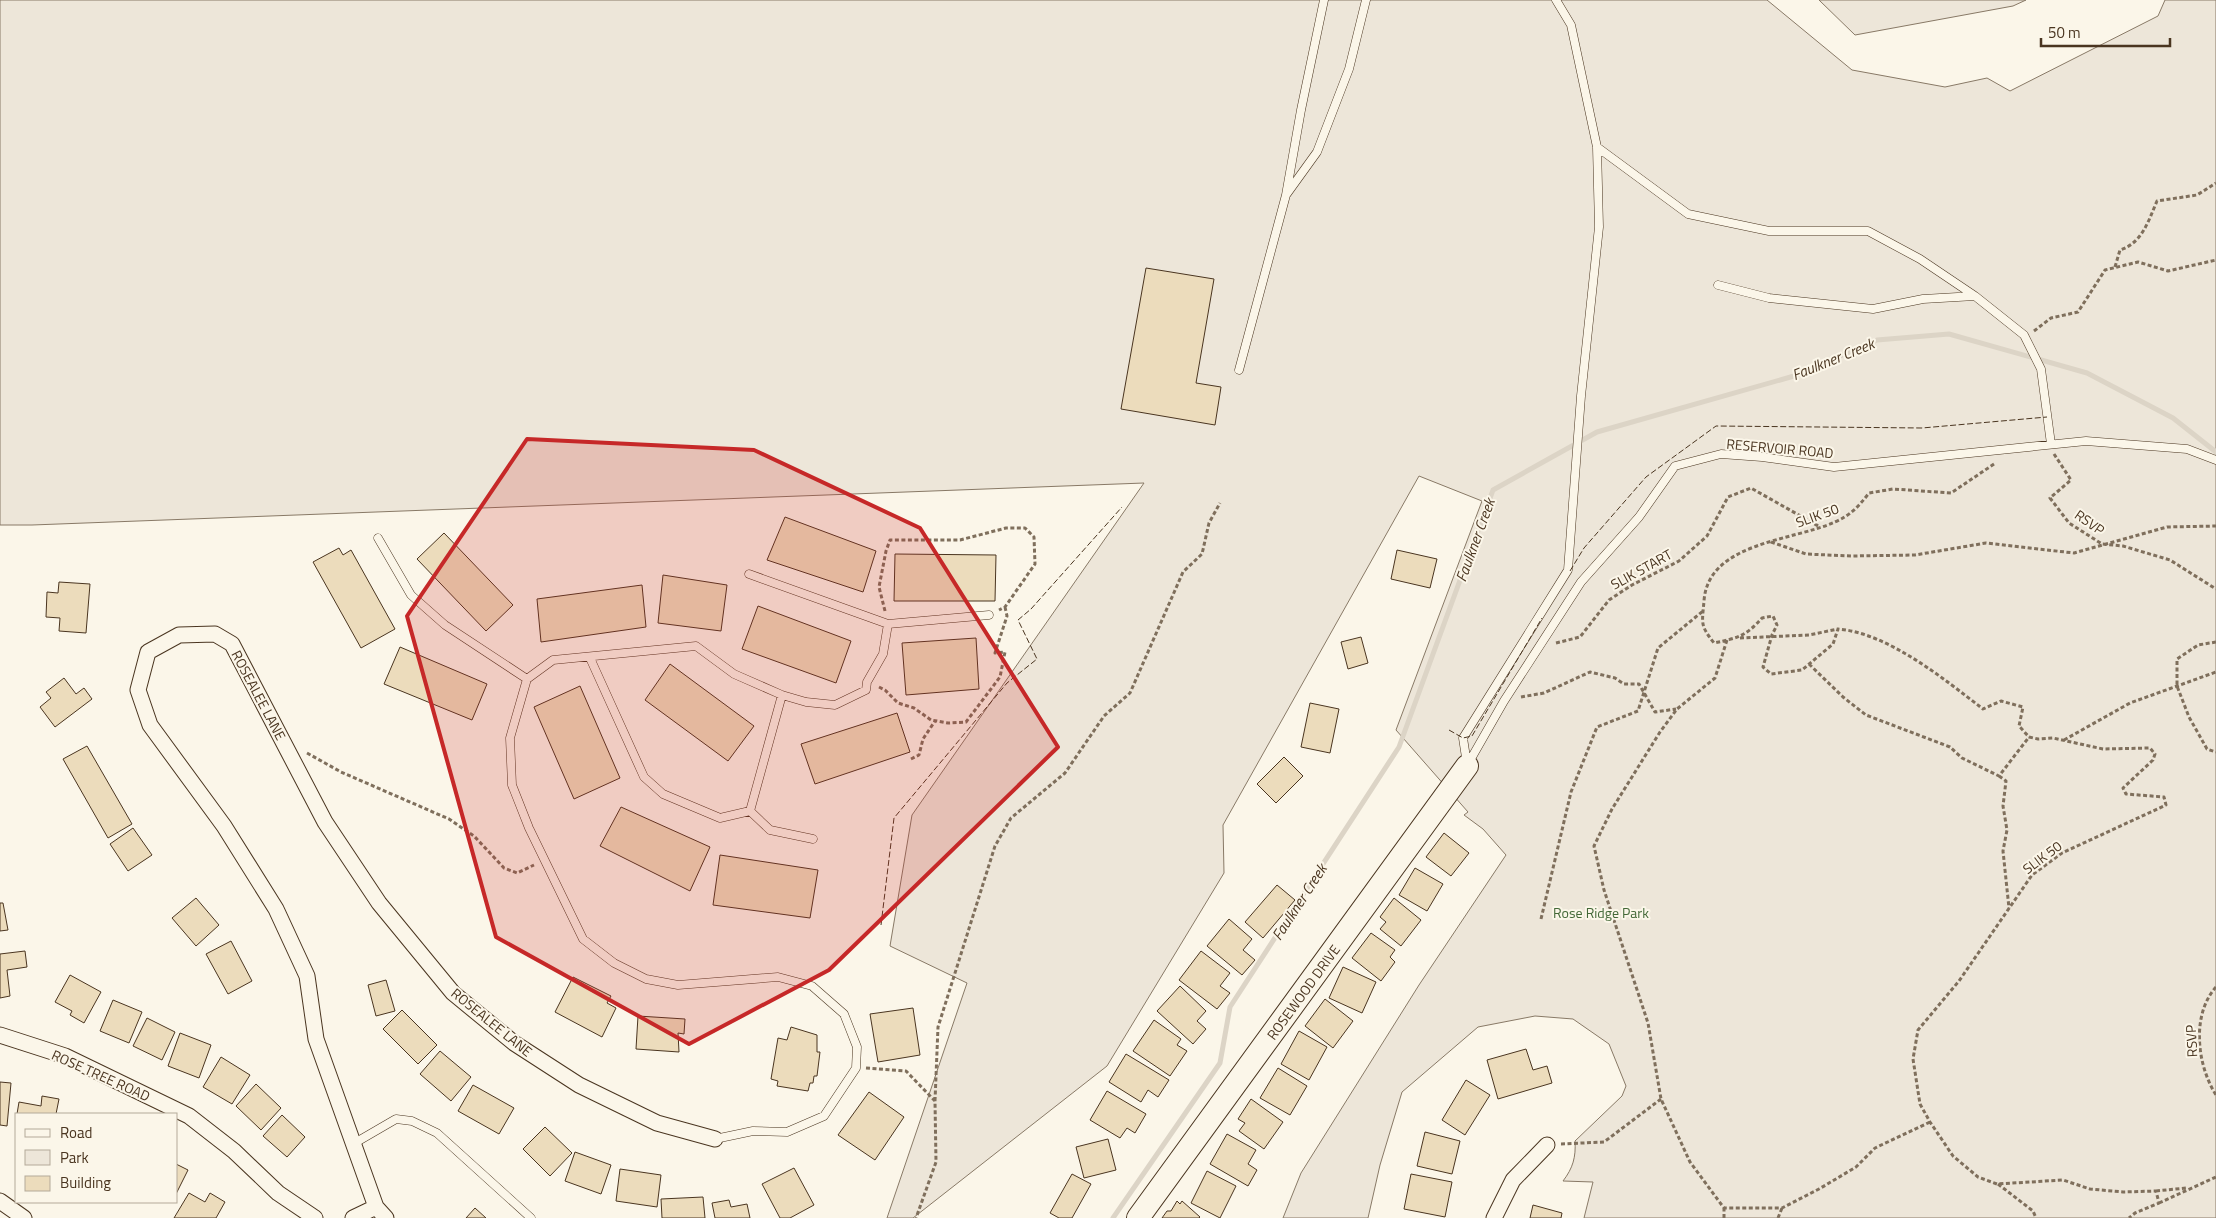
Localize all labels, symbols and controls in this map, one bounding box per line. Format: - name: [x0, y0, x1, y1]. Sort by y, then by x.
- scale bar: [2041, 15, 2170, 47]
- text: 50 m: [2048, 21, 2081, 44]
- water label: Faulkner Creek: [1788, 331, 1880, 386]
- street label: RESERVOIR ROAD: [1726, 433, 1834, 463]
- water label: Faulkner Creek: [1449, 493, 1501, 585]
- street label: SLIK 50: [1793, 497, 1842, 532]
- street label: RSVP: [2071, 504, 2109, 540]
- street label: SLIK START: [1606, 543, 1676, 594]
- street label: ROSEALEE LANE: [226, 646, 292, 744]
- street label: SLIK 50: [2018, 835, 2066, 879]
- water label: Faulkner Creek: [1266, 857, 1334, 945]
- park label: Rose Ridge Park: [1553, 902, 1649, 923]
- street label: ROSEWOOD DRIVE: [1261, 940, 1345, 1044]
- street label: ROSEALEE LANE: [447, 983, 537, 1061]
- street label: RSVP: [2180, 1024, 2202, 1058]
- street label: ROSE TREE ROAD: [48, 1044, 154, 1106]
- legend: [15, 1113, 178, 1203]
- text: Road: [60, 1121, 92, 1144]
- text: Park: [60, 1146, 89, 1169]
- text: Building: [60, 1171, 111, 1194]

